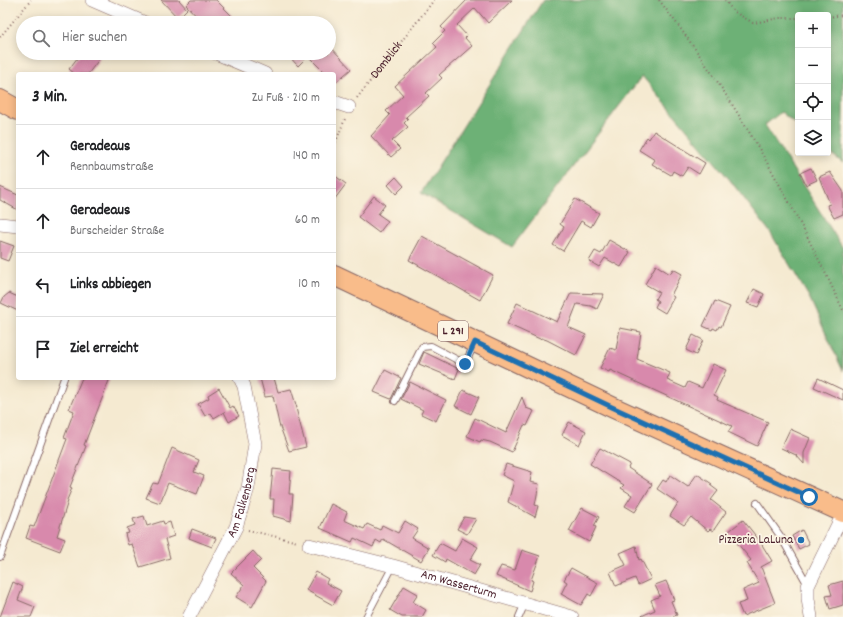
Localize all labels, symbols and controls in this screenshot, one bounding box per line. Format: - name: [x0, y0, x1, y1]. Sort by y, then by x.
- map controls: [795, 12, 831, 156]
- button: +: [795, 12, 831, 48]
- search box: [16, 16, 336, 60]
- icon: search: [30, 27, 52, 49]
- text: Hier suchen: [62, 27, 127, 49]
- street label: Domblick: [366, 37, 407, 83]
- button: −: [795, 48, 831, 84]
- button: locate: [795, 84, 831, 120]
- text: 3 Min.: [32, 86, 67, 110]
- text: Zu Fuß · 210 m: [252, 89, 320, 108]
- button: layers: [795, 120, 831, 156]
- text: Geradeaus: [70, 136, 130, 158]
- icon: ahead: [32, 146, 54, 168]
- text: 140 m: [293, 147, 320, 166]
- text: Rennbaumstraße: [70, 158, 153, 177]
- text: Geradeaus: [70, 200, 130, 222]
- icon: ahead: [32, 210, 54, 232]
- text: 60 m: [295, 211, 320, 230]
- text: Burscheider Straße: [70, 222, 164, 241]
- icon: left: [32, 274, 54, 296]
- text: Links abbiegen: [70, 274, 151, 296]
- text: 10 m: [298, 275, 320, 294]
- road number: L 291: [438, 321, 468, 341]
- icon: arrive: [32, 338, 54, 360]
- text: Ziel erreicht: [70, 338, 138, 360]
- route end: [456, 355, 474, 373]
- street label: Am Falkenberg: [222, 465, 261, 541]
- route start: [800, 488, 818, 506]
- place label: Pizzeria LaLuna: [718, 531, 794, 550]
- marker: Pizzeria LaLuna: [796, 535, 806, 545]
- street label: Am Wasserturm: [419, 565, 499, 605]

